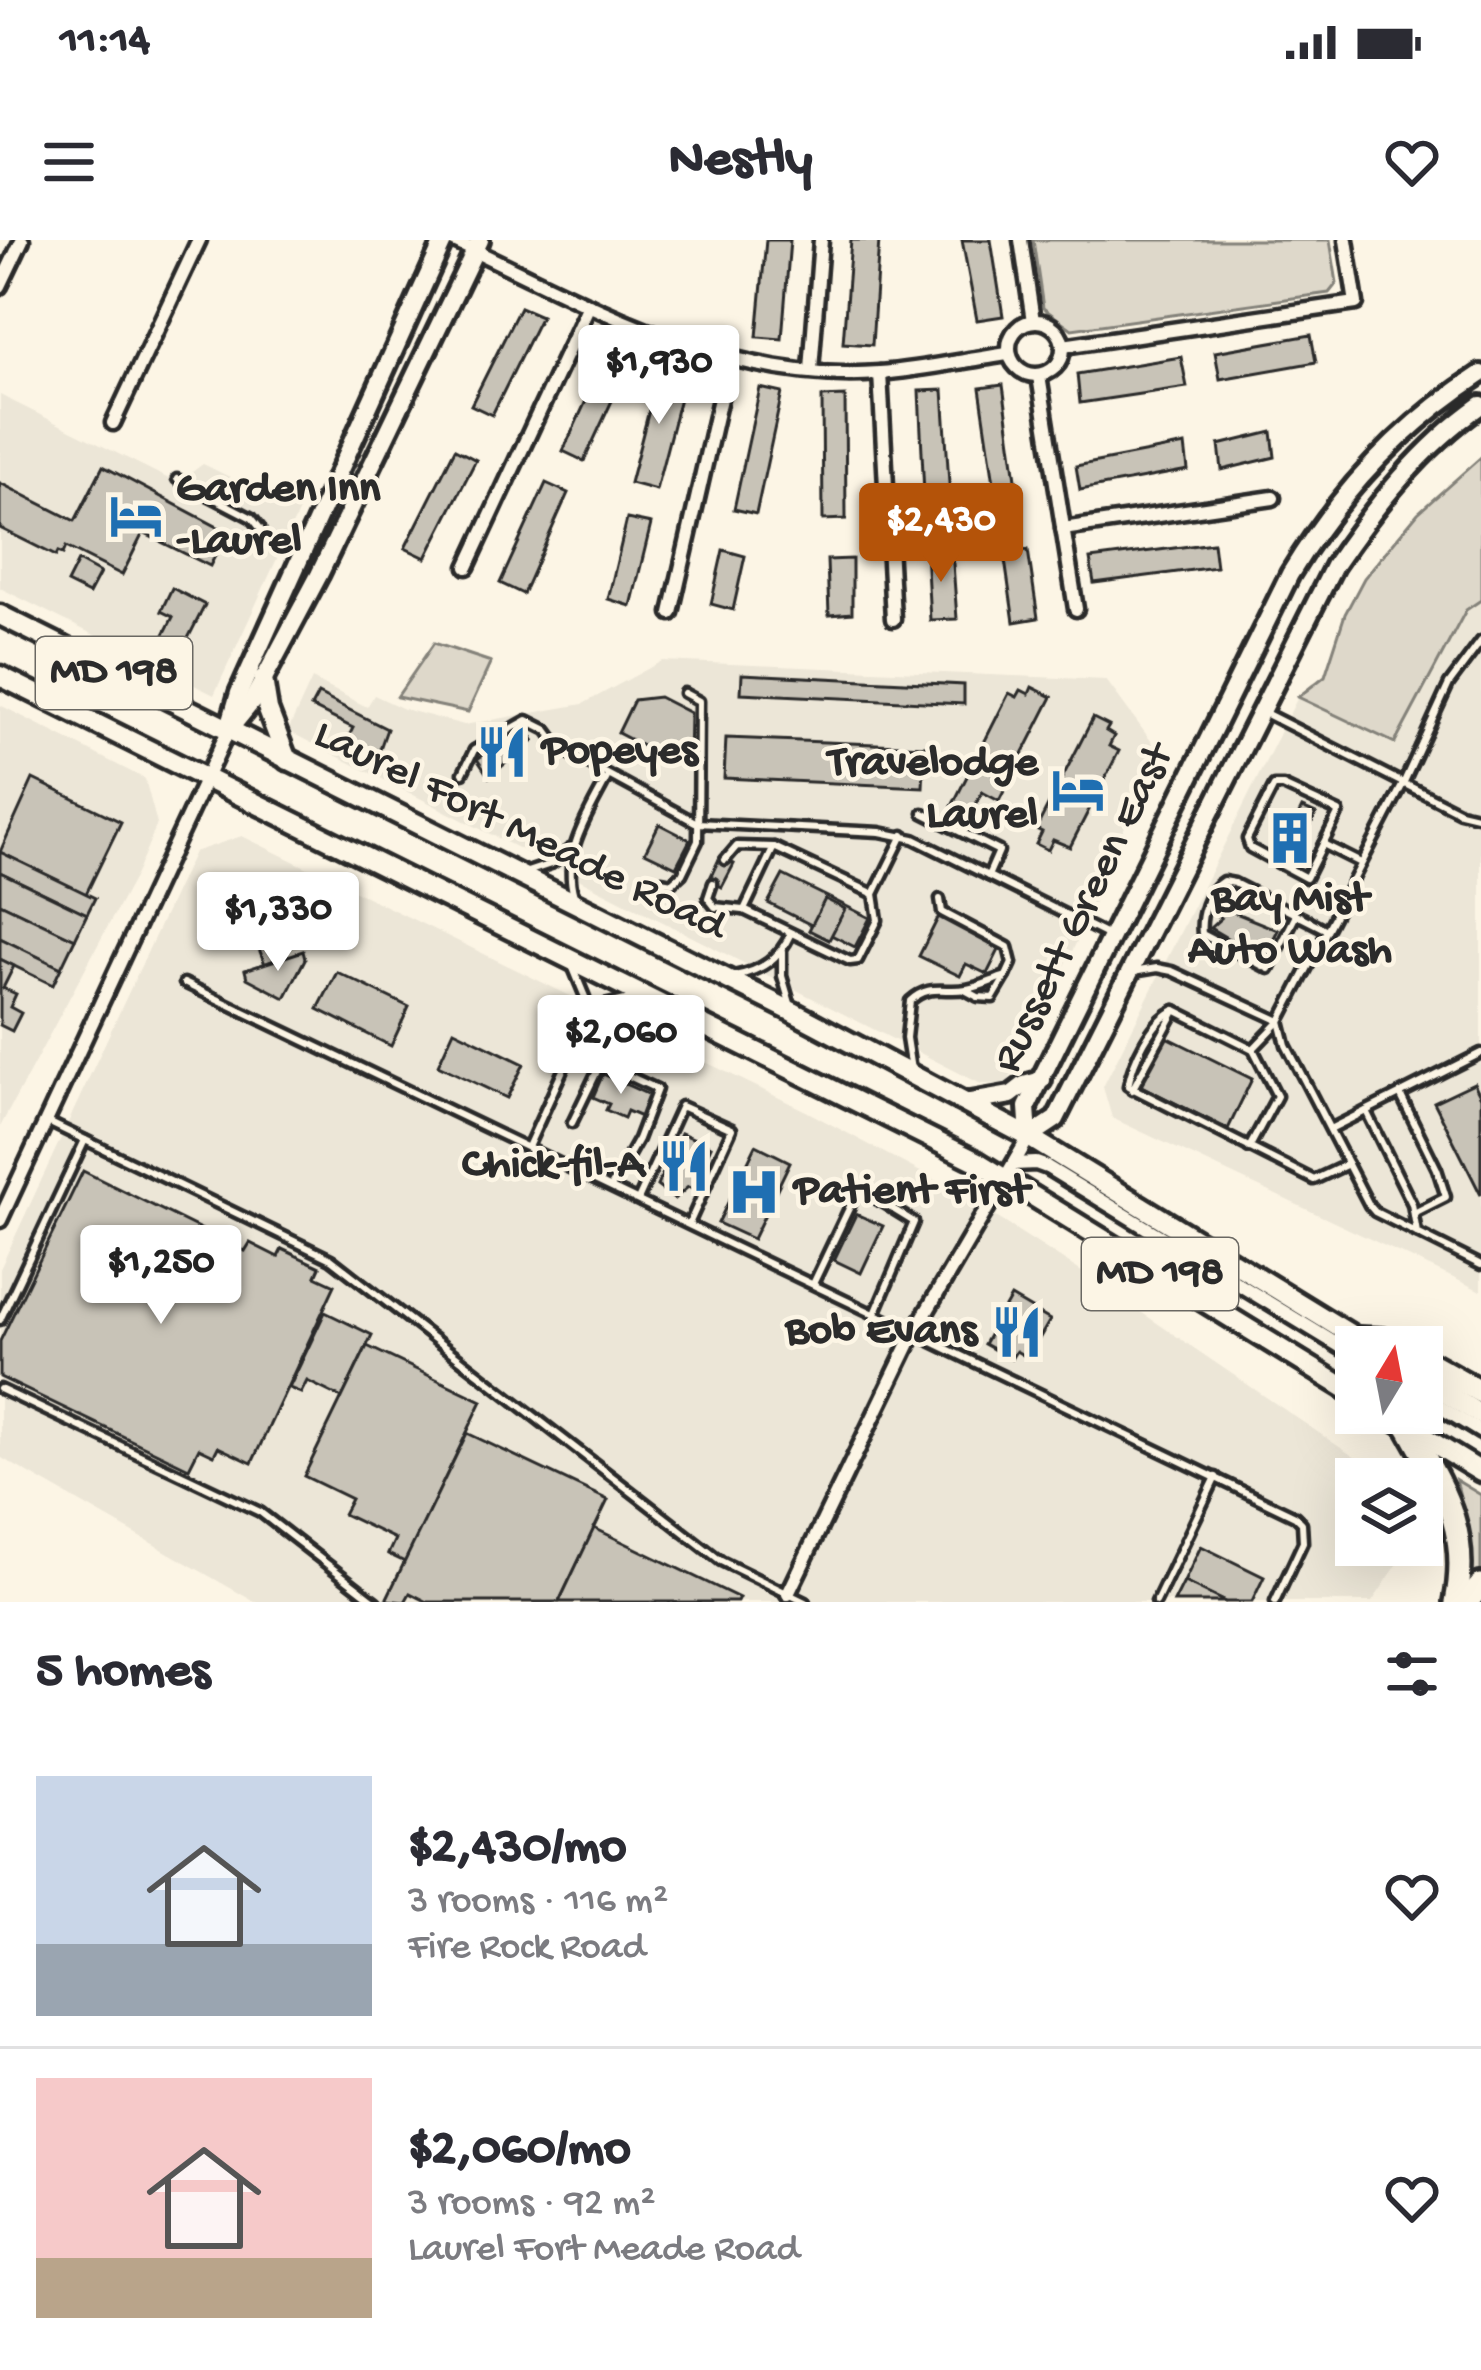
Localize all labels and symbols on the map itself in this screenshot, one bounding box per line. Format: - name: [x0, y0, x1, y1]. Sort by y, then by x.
- pin: $1,930: [561, 325, 757, 427]
- place label: Garden Inn -Laurel: [176, 464, 381, 569]
- pin: $2,430: [843, 483, 1039, 585]
- hotel icon: Garden Inn -Laurel: [107, 487, 165, 545]
- road number: MD 198: [36, 637, 192, 709]
- street label: Laurel Fort Meade Road: [304, 709, 737, 956]
- restaurant icon: Popeyes: [473, 723, 531, 781]
- place label: Popeyes: [540, 726, 700, 779]
- street label: Russett Green East: [982, 733, 1189, 1082]
- place label: Travelodge Laurel: [825, 738, 1040, 843]
- hotel icon: Travelodge Laurel: [1049, 761, 1107, 819]
- building icon: Bay Mist Auto Wash: [1261, 809, 1319, 867]
- pin: $1,330: [180, 872, 376, 974]
- place label: Bay Mist Auto Wash: [1187, 874, 1392, 979]
- pin: $2,060: [523, 995, 719, 1097]
- restaurant icon: Chick-fil-A: [655, 1137, 713, 1195]
- place label: Chick-fil-A: [462, 1140, 647, 1193]
- hospital icon: Patient First: [725, 1163, 783, 1221]
- place label: Patient First: [792, 1166, 1034, 1219]
- pin: $1,250: [63, 1225, 259, 1327]
- road number: MD 198: [1082, 1238, 1238, 1310]
- restaurant icon: Bob Evans: [988, 1303, 1046, 1361]
- place label: Bob Evans: [783, 1306, 979, 1359]
- north arrow: [1335, 1326, 1443, 1434]

